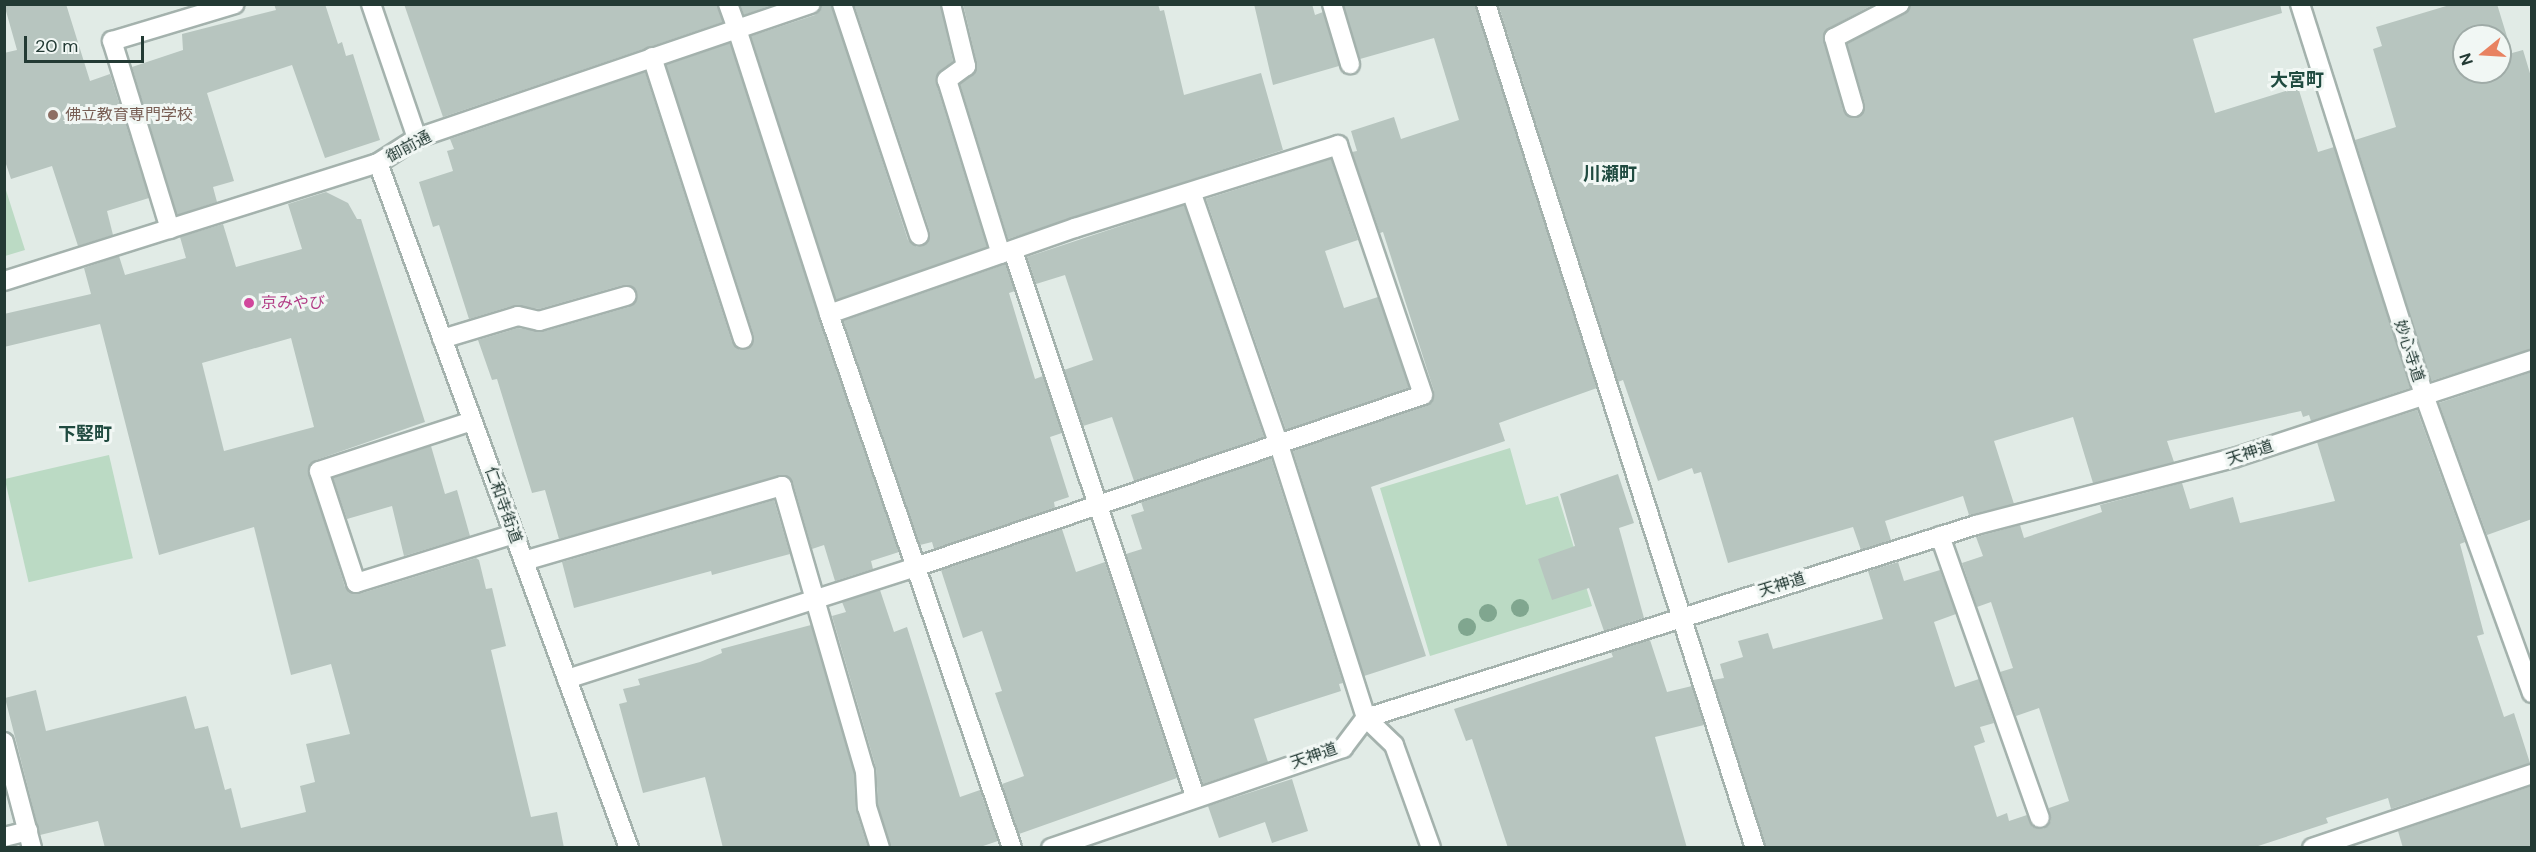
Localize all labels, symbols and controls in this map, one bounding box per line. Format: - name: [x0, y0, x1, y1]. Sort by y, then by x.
- scale bar: [27, 24, 147, 62]
- north arrow: [2452, 24, 2512, 84]
- text: 20 m: [35, 34, 78, 58]
- text: N: [2455, 50, 2478, 68]
- district label: 大宮町: [2270, 69, 2324, 91]
- place label: 佛立教育専門学校: [65, 105, 193, 125]
- marker: 佛立教育専門学校: [46, 108, 60, 122]
- street label: 御前通: [383, 127, 435, 167]
- district label: 川瀬町: [1583, 163, 1637, 185]
- place label: 京みやび: [261, 293, 325, 313]
- marker: 京みやび: [242, 296, 256, 310]
- street label: 妙心寺道: [2390, 318, 2428, 384]
- district label: 下竪町: [58, 423, 112, 445]
- street label: 天神道: [2224, 436, 2276, 470]
- street label: 仁和寺街道: [480, 464, 526, 546]
- street label: 天神道: [1756, 569, 1808, 601]
- street label: 天神道: [1288, 739, 1340, 773]

